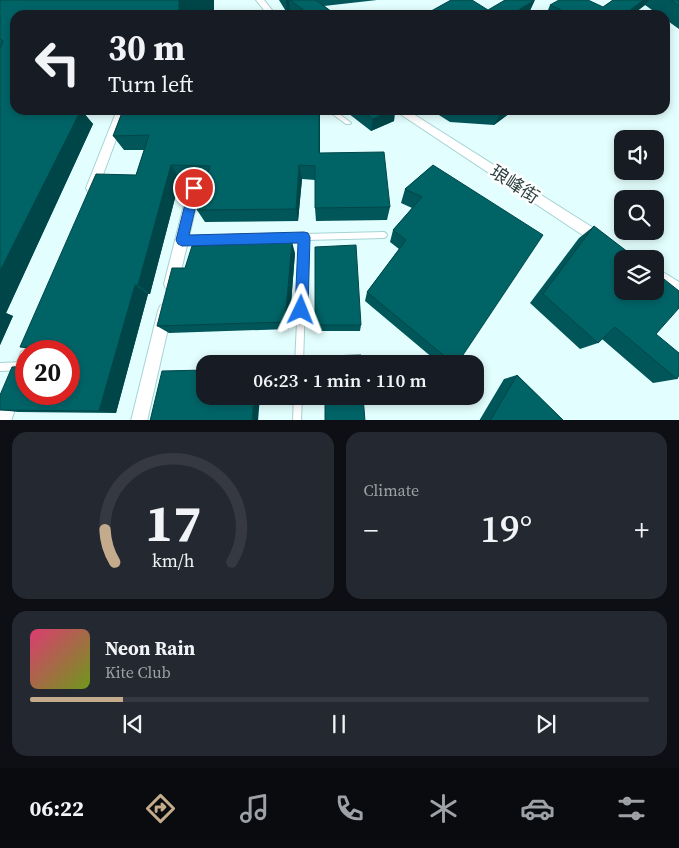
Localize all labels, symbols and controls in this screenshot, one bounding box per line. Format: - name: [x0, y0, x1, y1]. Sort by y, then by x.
- text: 30 m: [108, 24, 185, 72]
- icon: left: [25, 30, 90, 95]
- text: Turn left: [108, 69, 193, 99]
- map controls: [614, 130, 664, 300]
- button: sound: [614, 130, 664, 180]
- street label: 琅峰街: [486, 159, 544, 209]
- pin: [173, 167, 215, 209]
- icon: arrive: [180, 174, 208, 202]
- button: search: [614, 190, 664, 240]
- button: layers: [614, 250, 664, 300]
- position arrow: [274, 283, 326, 335]
- speed limit sign: 20: [15, 340, 80, 405]
- text: 06:23 · 1 min · 110 m: [253, 367, 427, 393]
- text: Climate: [364, 479, 419, 501]
- text: 17: [145, 487, 201, 558]
- text: 19°: [480, 503, 532, 555]
- text: −: [364, 511, 378, 549]
- text: +: [634, 511, 649, 549]
- text: km/h: [151, 548, 194, 573]
- text: Neon Rain: [105, 635, 195, 661]
- text: Kite Club: [105, 661, 171, 683]
- icon: previous: [119, 710, 147, 738]
- icon: pause: [325, 710, 353, 738]
- icon: next: [532, 710, 560, 738]
- icon: directions: [143, 791, 178, 826]
- icon: music: [237, 791, 272, 826]
- icon: phone: [332, 791, 367, 826]
- icon: climate: [426, 791, 461, 826]
- icon: car: [520, 791, 555, 826]
- icon: filters: [614, 791, 649, 826]
- text: 06:22: [30, 793, 84, 823]

